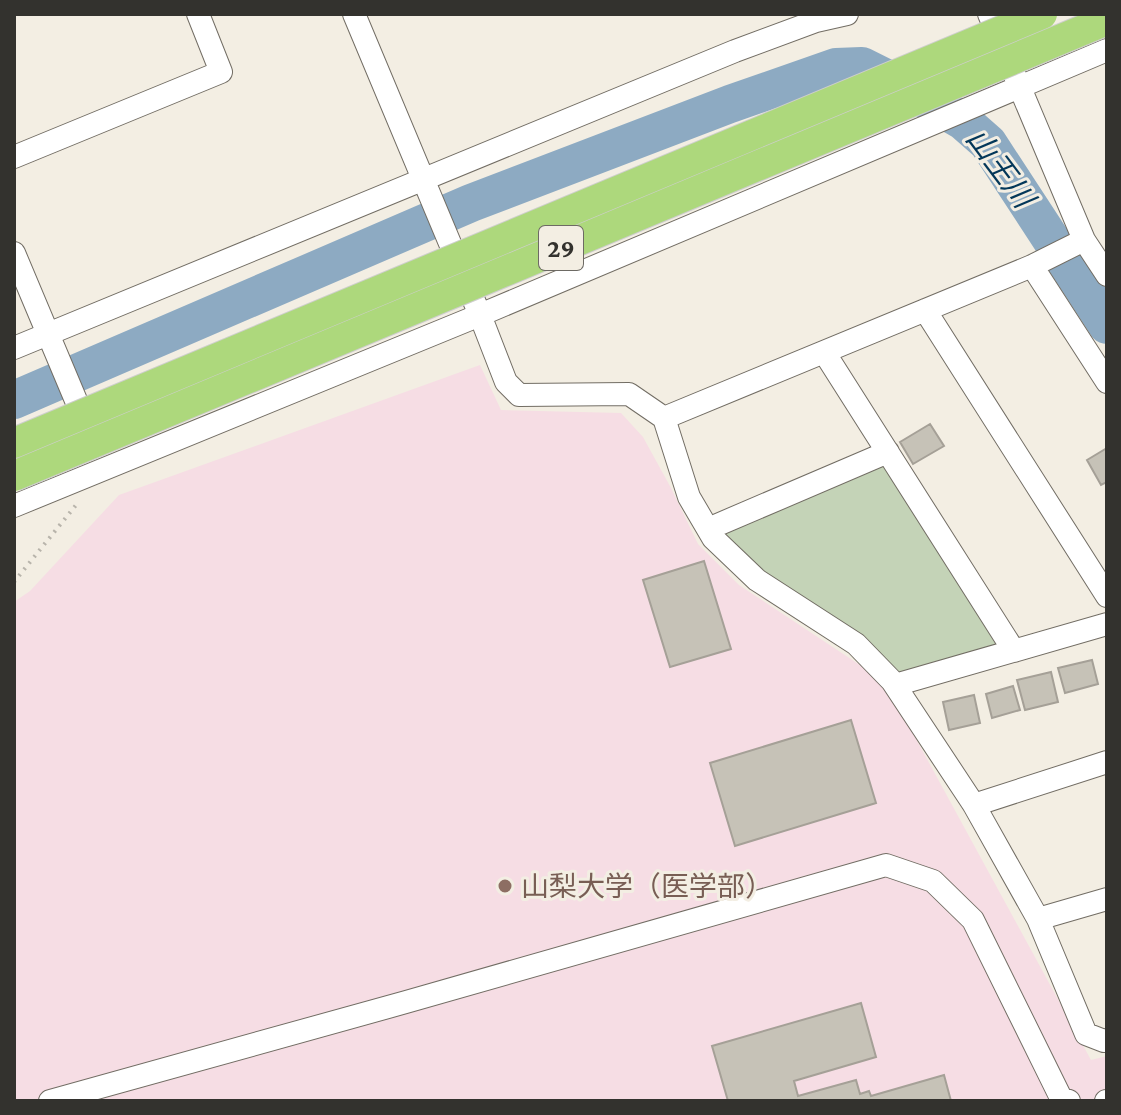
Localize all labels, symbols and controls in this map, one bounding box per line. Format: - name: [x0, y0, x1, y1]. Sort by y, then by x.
- water label: 山王川: [960, 122, 1042, 216]
- road number: 29: [539, 226, 583, 270]
- place label: 山梨大学（医学部）: [521, 871, 773, 902]
- marker: 山梨大学（医学部）: [496, 877, 514, 895]

